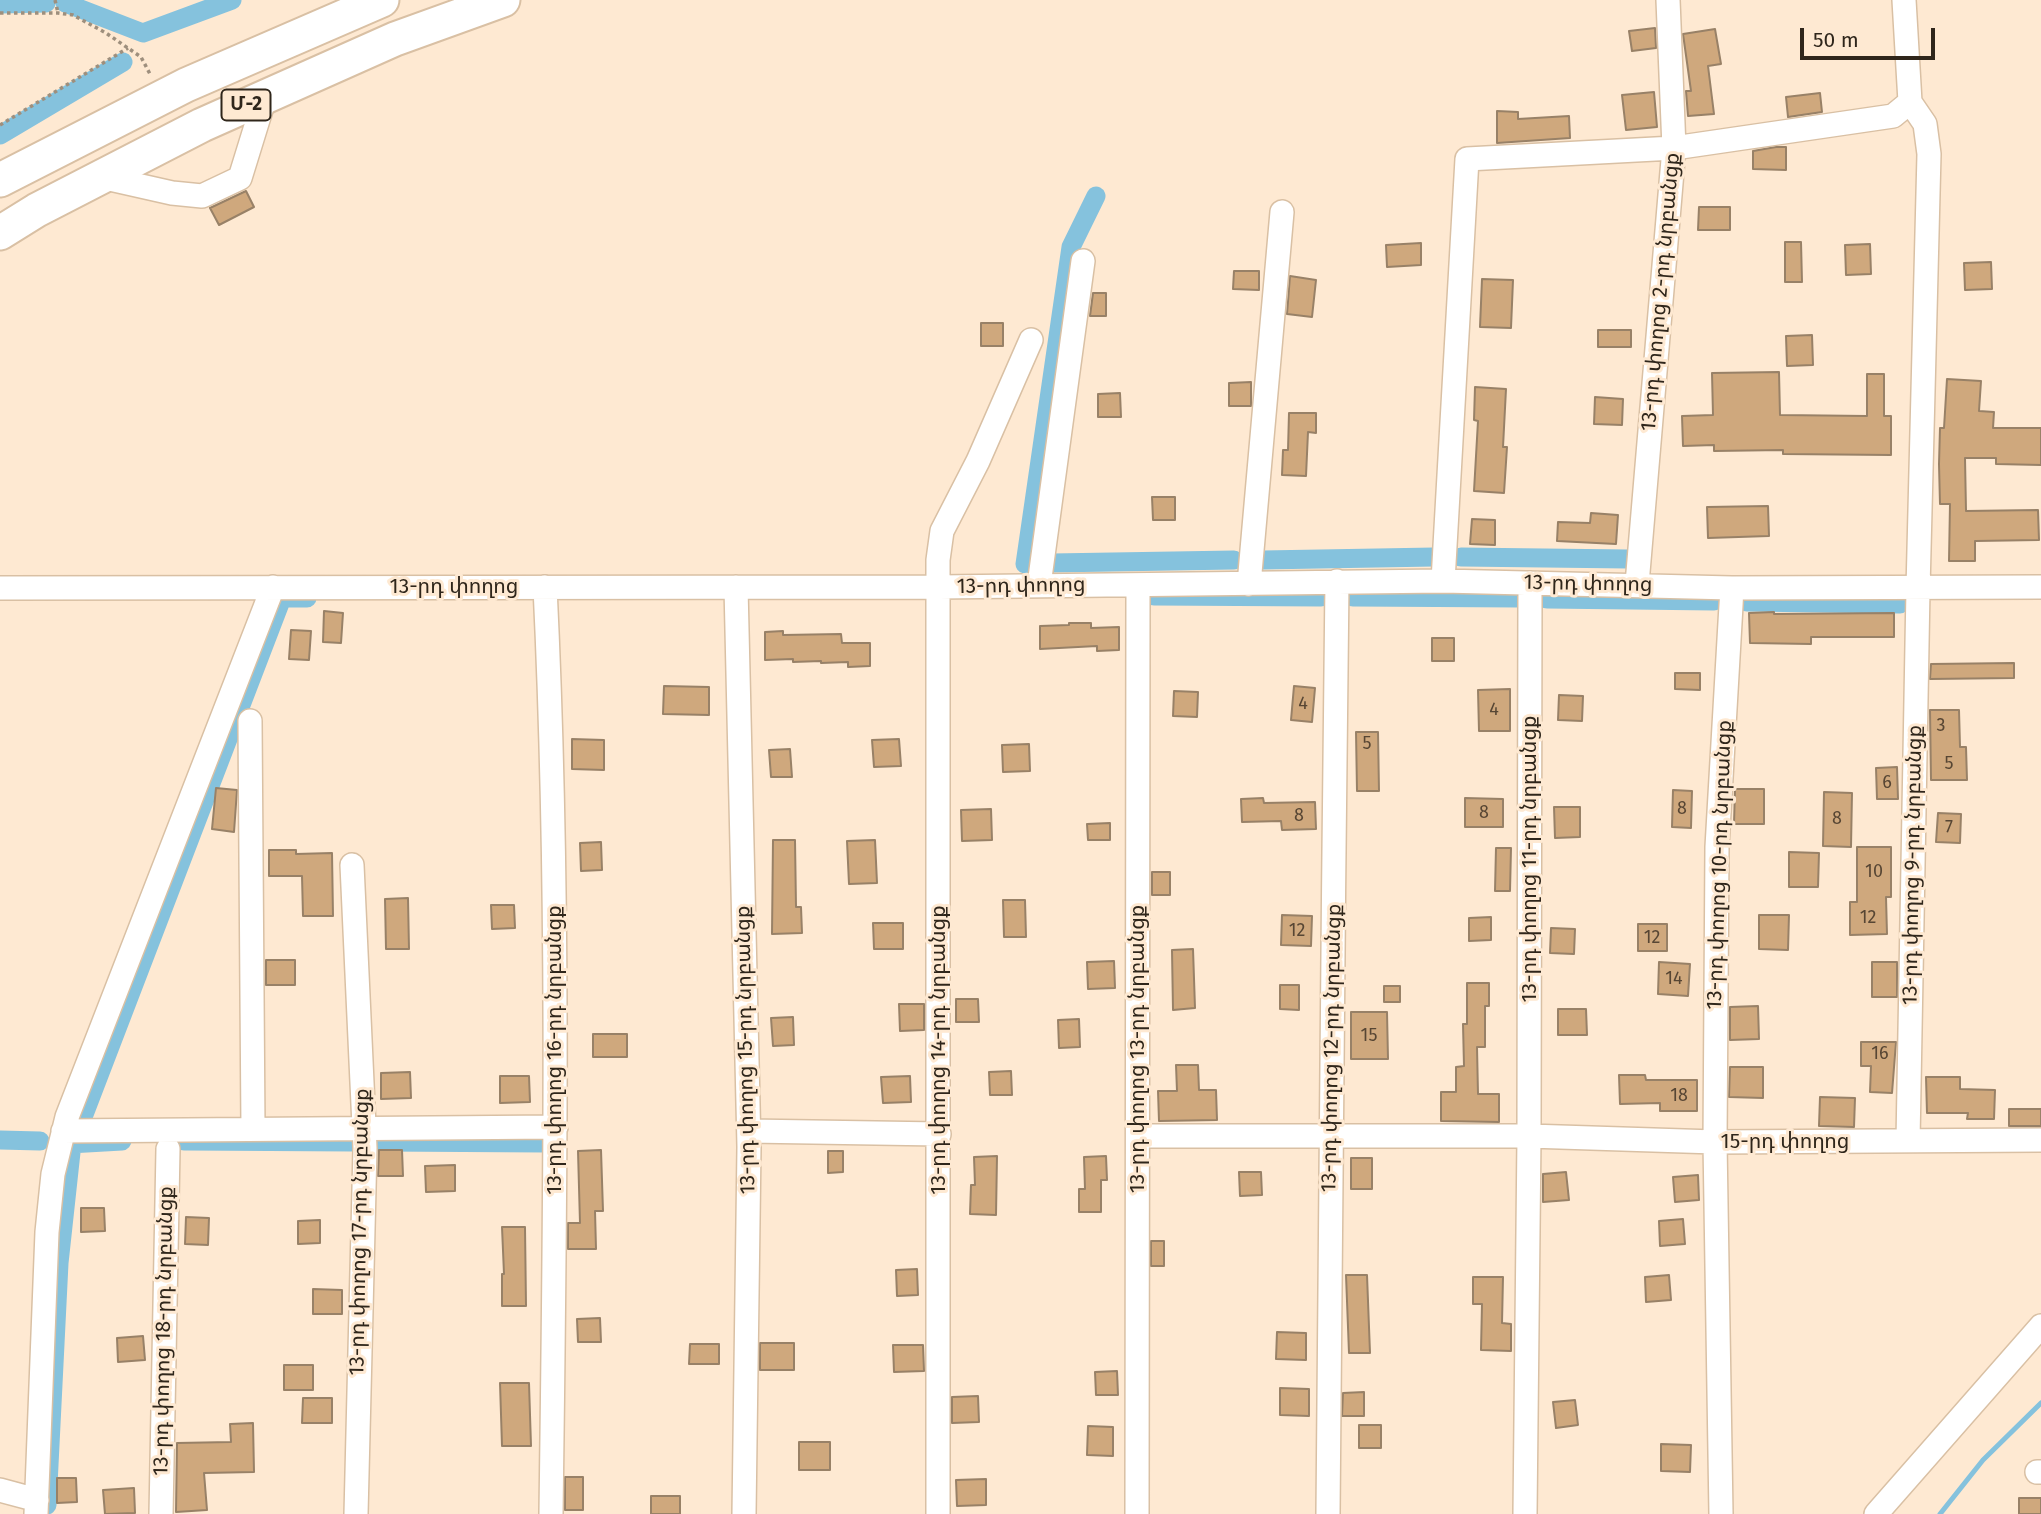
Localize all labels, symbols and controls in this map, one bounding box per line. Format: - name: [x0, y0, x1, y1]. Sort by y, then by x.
- scale bar: [1803, 14, 1938, 58]
- text: 50 m: [1813, 27, 1859, 53]
- road number: Մ-2: [222, 90, 270, 120]
- street label: 13-րդ փողոց 2-րդ նրբանցք: [1636, 152, 1686, 432]
- street label: 13-րդ փողոց: [1523, 570, 1653, 598]
- street label: 13-րդ փողոց: [956, 572, 1086, 600]
- street label: 13-րդ փողոց: [390, 574, 518, 600]
- house number: 4: [1298, 693, 1308, 715]
- house number: 4: [1489, 699, 1499, 721]
- street label: 13-րդ փողոց 11-րդ նրբանցք: [1517, 715, 1543, 1003]
- house number: 3: [1937, 715, 1945, 737]
- street label: 13-րդ փողոց 10-րդ նրբանցք: [1702, 720, 1738, 1010]
- street label: 13-րդ փողոց 9-րդ նրբանցք: [1898, 725, 1928, 1005]
- house number: 5: [1362, 733, 1372, 755]
- house number: 5: [1944, 753, 1954, 775]
- house number: 6: [1882, 772, 1892, 794]
- house number: 8: [1677, 798, 1687, 820]
- house number: 8: [1479, 802, 1489, 824]
- house number: 8: [1294, 805, 1304, 827]
- house number: 8: [1832, 808, 1842, 830]
- house number: 7: [1945, 817, 1953, 839]
- house number: 10: [1865, 861, 1883, 883]
- street label: 13-րդ փողոց 12-րդ նրբանցք: [1317, 904, 1347, 1192]
- street label: 13-րդ փողոց 16-րդ նրբանցք: [542, 905, 568, 1195]
- street label: 13-րդ փողոց 15-րդ նրբանցք: [731, 905, 761, 1195]
- street label: 13-րդ փողոց 14-րդ նրբանցք: [926, 905, 952, 1195]
- street label: 13-րդ փողոց 13-րդ նրբանցք: [1125, 905, 1151, 1193]
- house number: 12: [1860, 907, 1876, 929]
- house number: 12: [1289, 920, 1305, 942]
- house number: 12: [1644, 927, 1660, 949]
- house number: 14: [1665, 968, 1683, 990]
- house number: 15: [1361, 1025, 1377, 1047]
- house number: 16: [1871, 1043, 1889, 1065]
- house number: 18: [1670, 1085, 1688, 1107]
- street label: 13-րդ փողոց 17-րդ նրբանցք: [345, 1088, 375, 1376]
- street label: 15-րդ փողոց: [1721, 1129, 1849, 1155]
- street label: 13-րդ փողոց 18-րդ նրբանցք: [149, 1186, 179, 1476]

